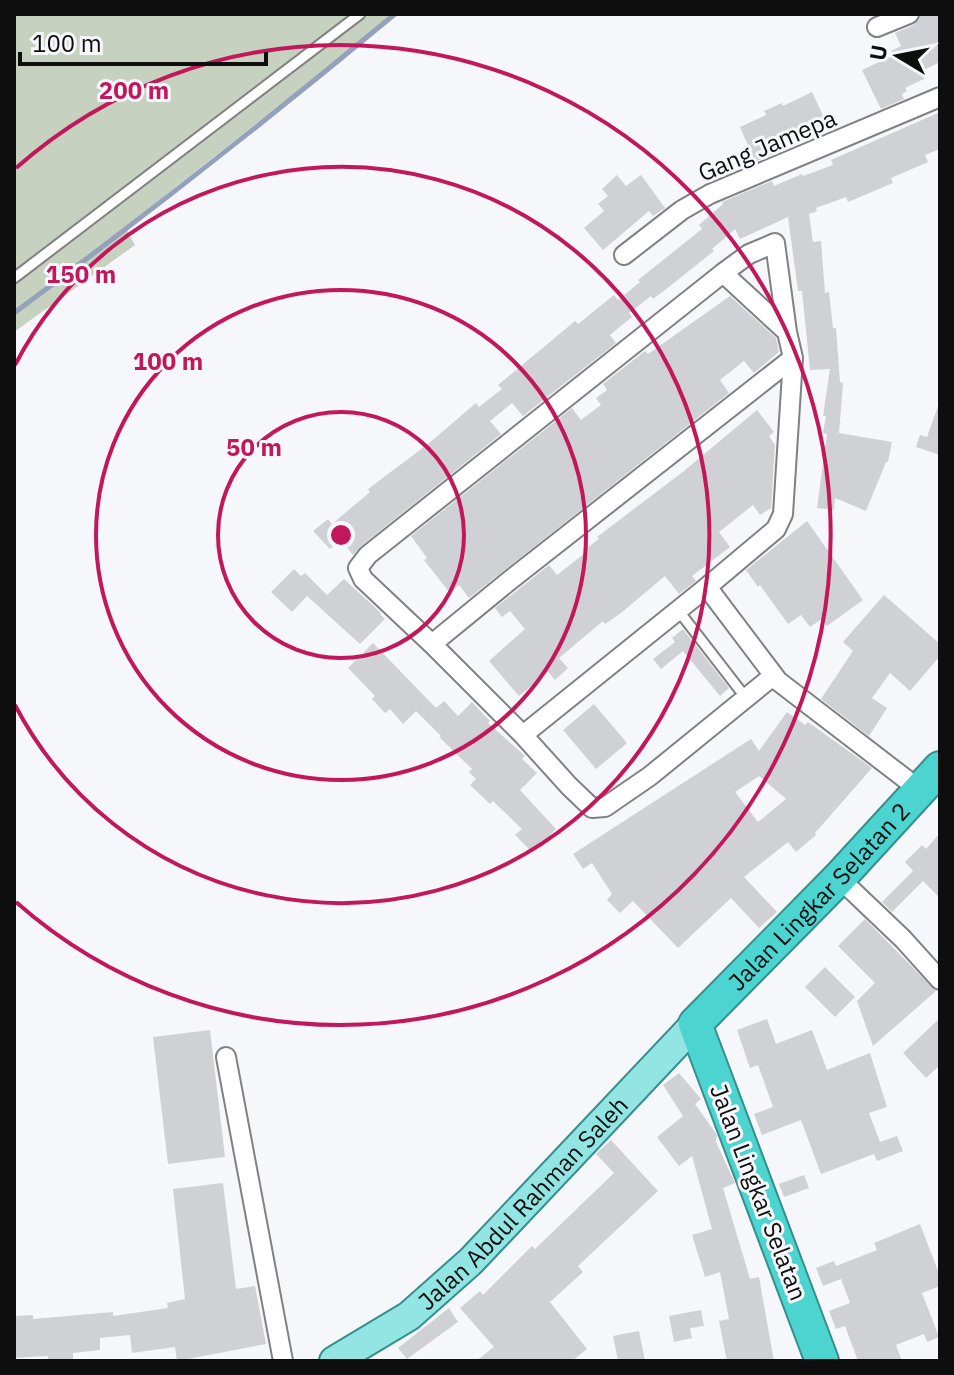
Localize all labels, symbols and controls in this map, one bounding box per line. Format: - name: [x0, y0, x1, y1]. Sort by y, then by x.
- scale bar: [20, 16, 266, 66]
- north arrow: [858, 16, 938, 96]
- text: 100 m: [32, 27, 102, 59]
- text: U: [862, 42, 893, 62]
- text: 200 m: [99, 74, 169, 106]
- street label: Gang Jamepa: [693, 101, 841, 189]
- text: 150 m: [46, 258, 116, 290]
- text: 100 m: [133, 345, 203, 377]
- text: 50 m: [226, 431, 282, 463]
- centre of rings: [327, 521, 355, 549]
- street label: Jalan Lingkar Selatan 2: [721, 795, 917, 997]
- street label: Jalan Lingkar Selatan: [703, 1079, 815, 1305]
- street label: Jalan Abdul Rahman Saleh: [411, 1089, 635, 1317]

